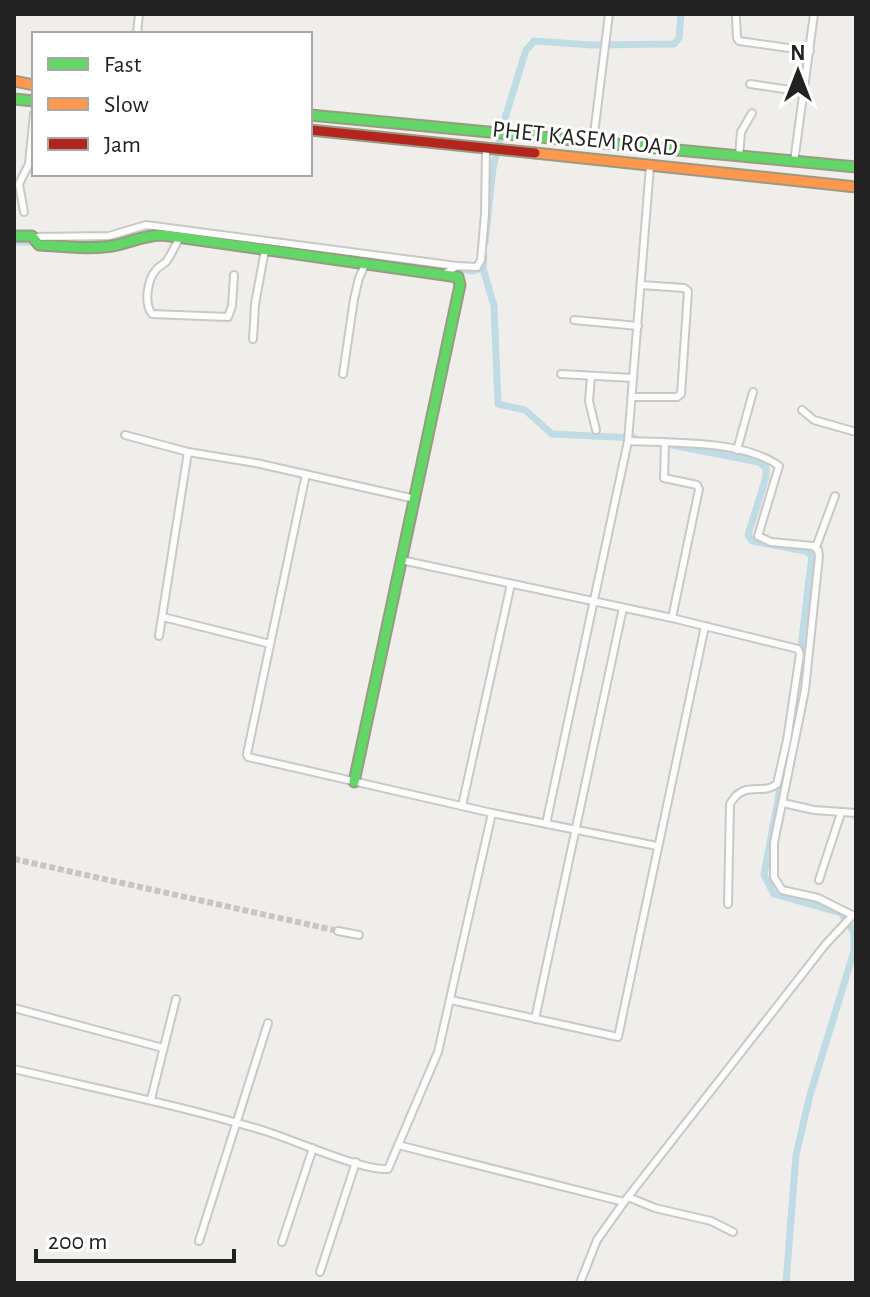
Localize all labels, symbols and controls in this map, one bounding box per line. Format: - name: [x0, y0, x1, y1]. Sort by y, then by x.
- legend: [32, 32, 312, 176]
- north arrow: [758, 32, 838, 112]
- text: N: [790, 42, 806, 64]
- text: Fast: [104, 53, 142, 77]
- text: Slow: [104, 93, 149, 117]
- street label: PHET KASEM ROAD: [491, 117, 679, 161]
- text: Jam: [104, 133, 141, 157]
- scale bar: [36, 1213, 234, 1263]
- text: 200 m: [48, 1230, 107, 1254]

